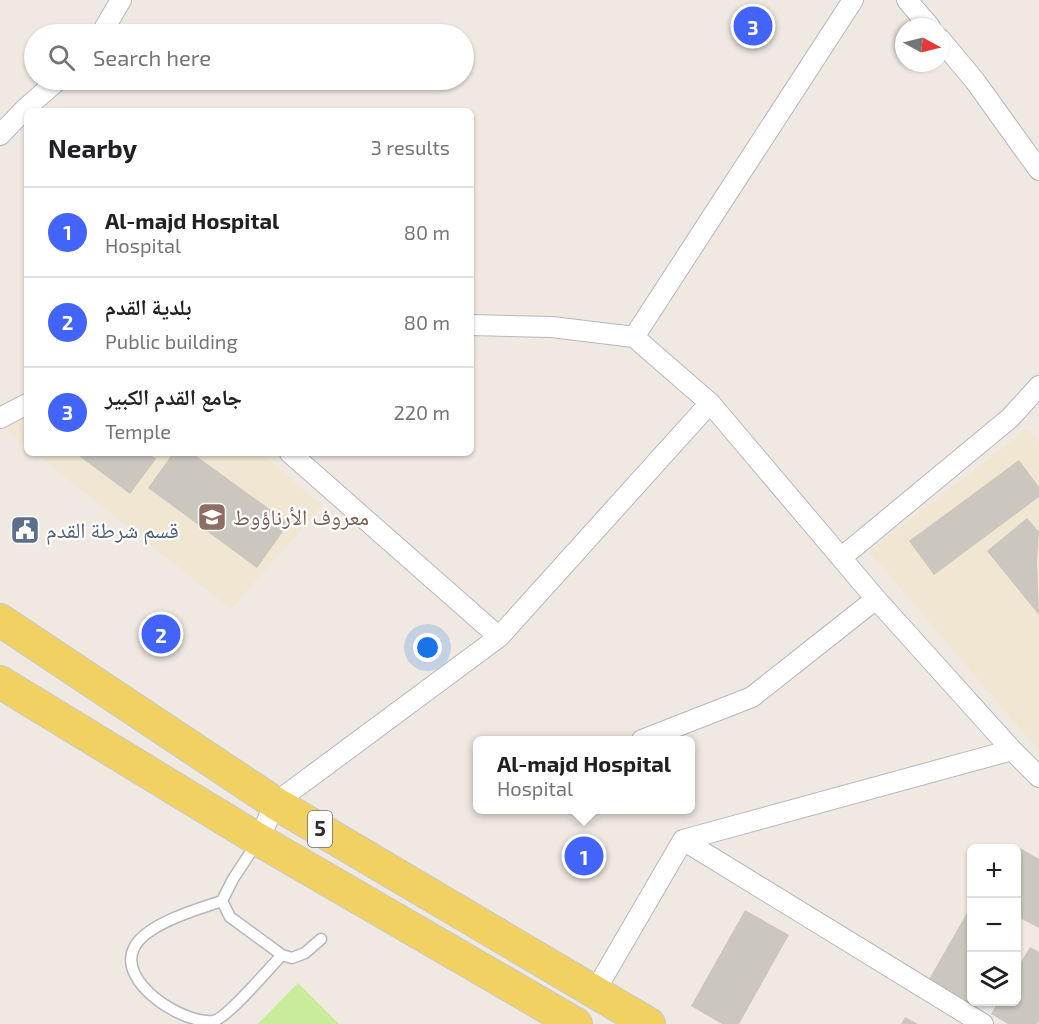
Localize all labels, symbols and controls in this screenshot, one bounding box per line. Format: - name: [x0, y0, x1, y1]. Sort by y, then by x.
- pin: 3: [734, 3, 772, 48]
- north arrow: [895, 18, 949, 72]
- search box: [24, 24, 474, 90]
- icon: search: [45, 41, 78, 74]
- text: Search here: [93, 44, 211, 70]
- text: Nearby: [48, 132, 137, 163]
- text: 3 results: [371, 135, 450, 159]
- text: Al-majd Hospital: [105, 207, 279, 233]
- text: 1: [63, 220, 72, 244]
- text: 80 m: [404, 220, 450, 244]
- text: Hospital: [105, 233, 181, 257]
- text: بلدية القدم: [105, 293, 191, 319]
- text: 2: [62, 310, 73, 334]
- text: 80 m: [404, 310, 450, 334]
- text: Public building: [105, 329, 238, 353]
- text: جامع القدم الكبير: [105, 383, 242, 409]
- text: 3: [62, 400, 73, 424]
- text: 220 m: [393, 400, 450, 424]
- text: Temple: [105, 419, 171, 443]
- school or university icon: معروف الأرناؤوط: [196, 501, 228, 533]
- place label: معروف الأرناؤوط: [233, 503, 369, 530]
- public building icon: قسم شرطة القدم: [9, 514, 41, 546]
- place label: قسم شرطة القدم: [46, 516, 179, 545]
- pin: 2: [142, 612, 180, 656]
- your location: [413, 633, 442, 662]
- popup: [473, 736, 695, 814]
- text: Al-majd Hospital: [497, 750, 671, 776]
- text: Hospital: [497, 776, 573, 800]
- road number: 5: [308, 811, 332, 847]
- pin: 1: [564, 834, 604, 878]
- map controls: [967, 844, 1021, 1006]
- button: +: [967, 844, 1021, 898]
- button: −: [967, 898, 1021, 952]
- button: layers: [967, 952, 1021, 1006]

